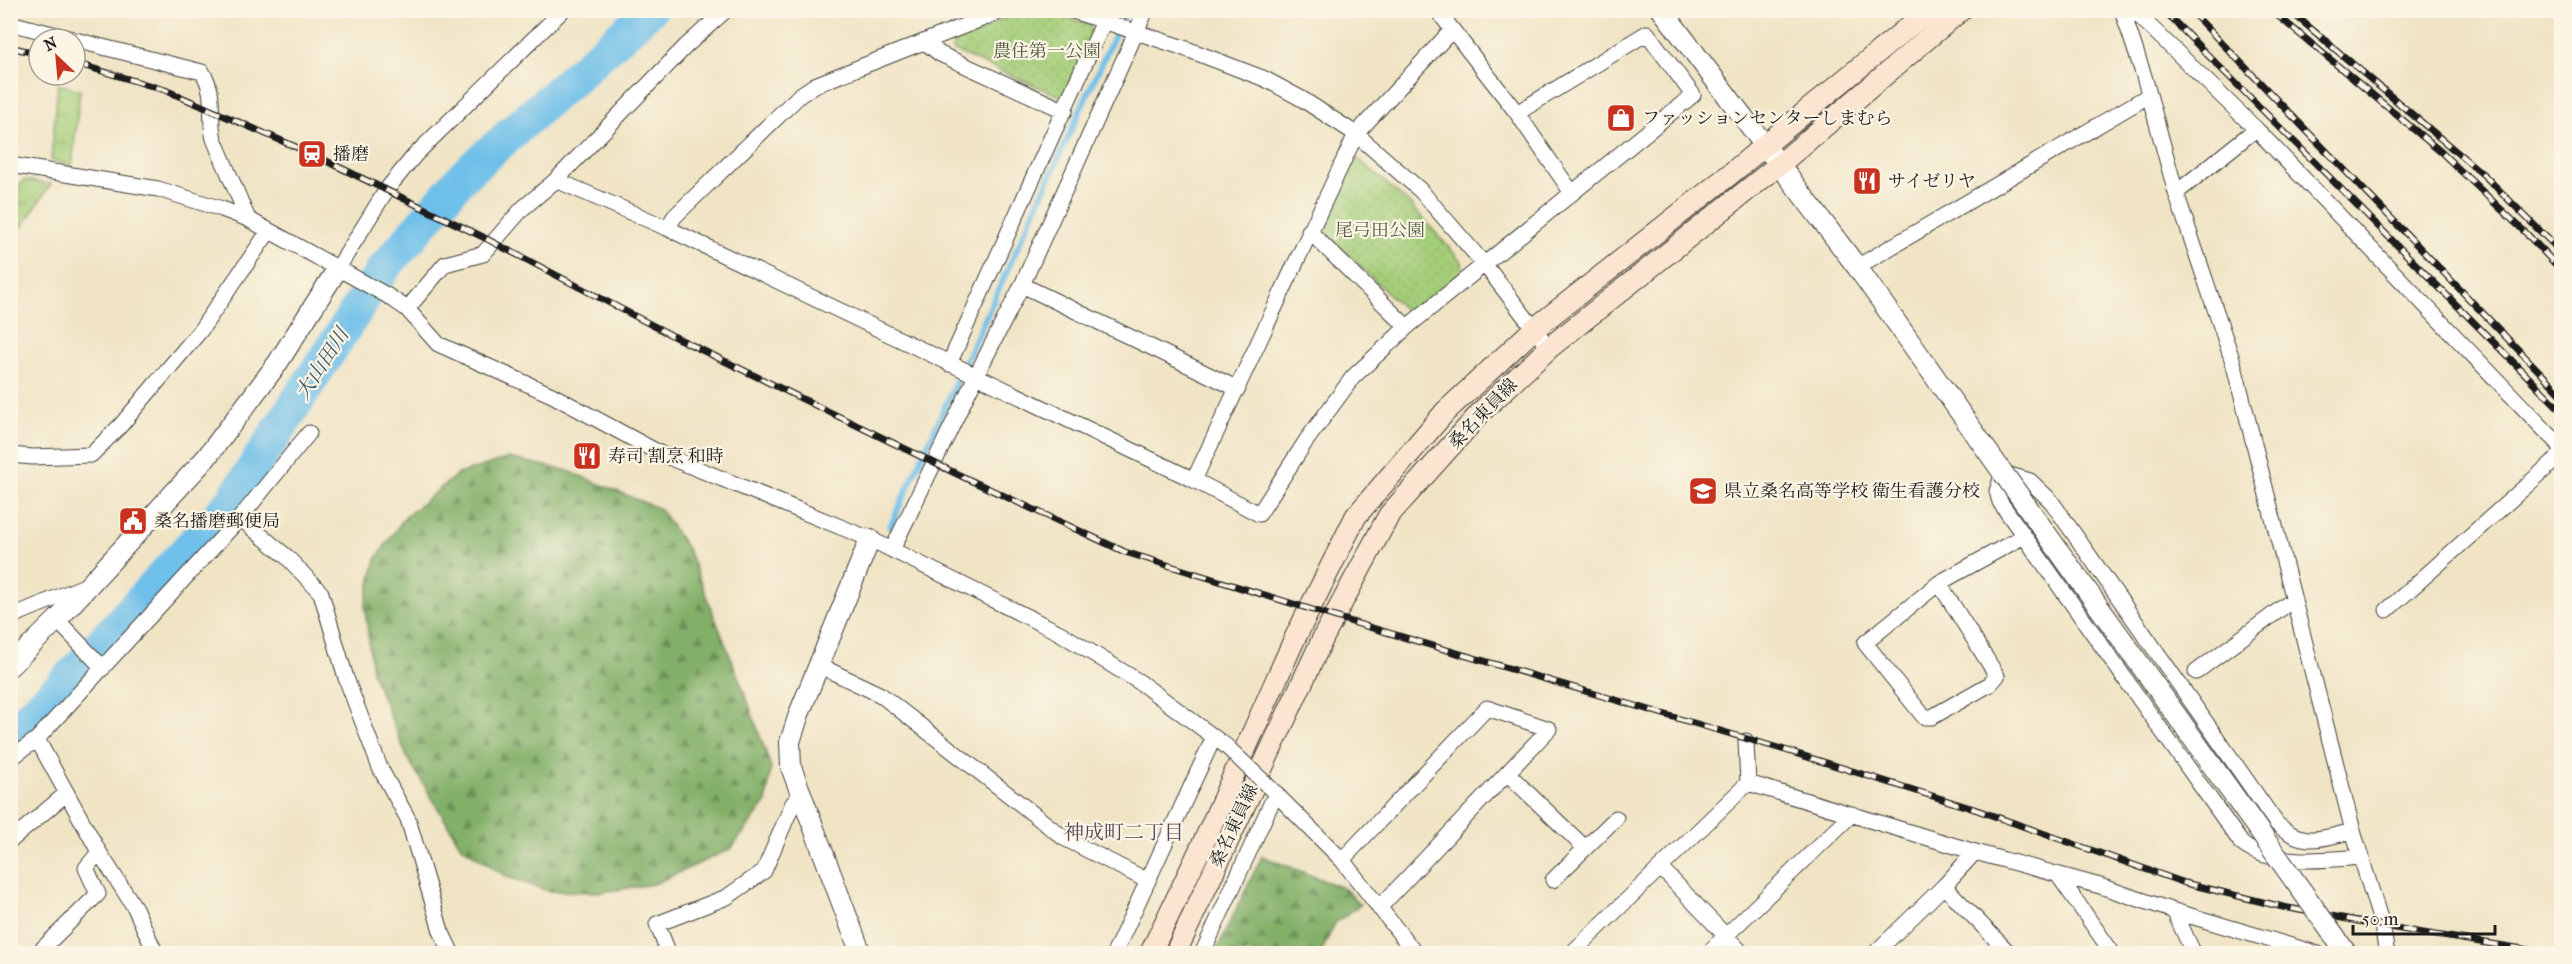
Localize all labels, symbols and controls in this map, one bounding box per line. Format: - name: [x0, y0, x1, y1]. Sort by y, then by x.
- north arrow: [27, 27, 87, 87]
- text: N: [41, 32, 61, 55]
- park label: 農住第一公園: [993, 41, 1101, 62]
- shop icon: ファッションセンターしまむら: [1605, 102, 1637, 134]
- place label: ファッションセンターしまむら: [1642, 108, 1893, 129]
- station icon: 播磨: [296, 138, 328, 170]
- place label: 播磨: [333, 144, 369, 165]
- restaurant icon: サイゼリヤ: [1851, 165, 1883, 197]
- place label: サイゼリヤ: [1888, 171, 1976, 192]
- park label: 尾弓田公園: [1335, 220, 1425, 241]
- water label: 大山田川: [291, 323, 355, 404]
- street label: 桑名東員線: [1444, 374, 1522, 454]
- restaurant icon: 寿司 割烹 和時: [571, 440, 603, 472]
- place label: 寿司 割烹 和時: [608, 446, 724, 467]
- school or university icon: 県立桑名高等学校 衛生看護分校: [1687, 475, 1719, 507]
- place label: 県立桑名高等学校 衛生看護分校: [1724, 481, 1980, 502]
- public building icon: 桑名播磨郵便局: [117, 505, 149, 537]
- place label: 桑名播磨郵便局: [154, 511, 280, 532]
- street label: 桑名東員線: [1205, 781, 1263, 871]
- district label: 神成町二丁目: [1064, 821, 1184, 844]
- scale bar: [2353, 898, 2496, 936]
- text: 50 m: [2362, 909, 2399, 930]

